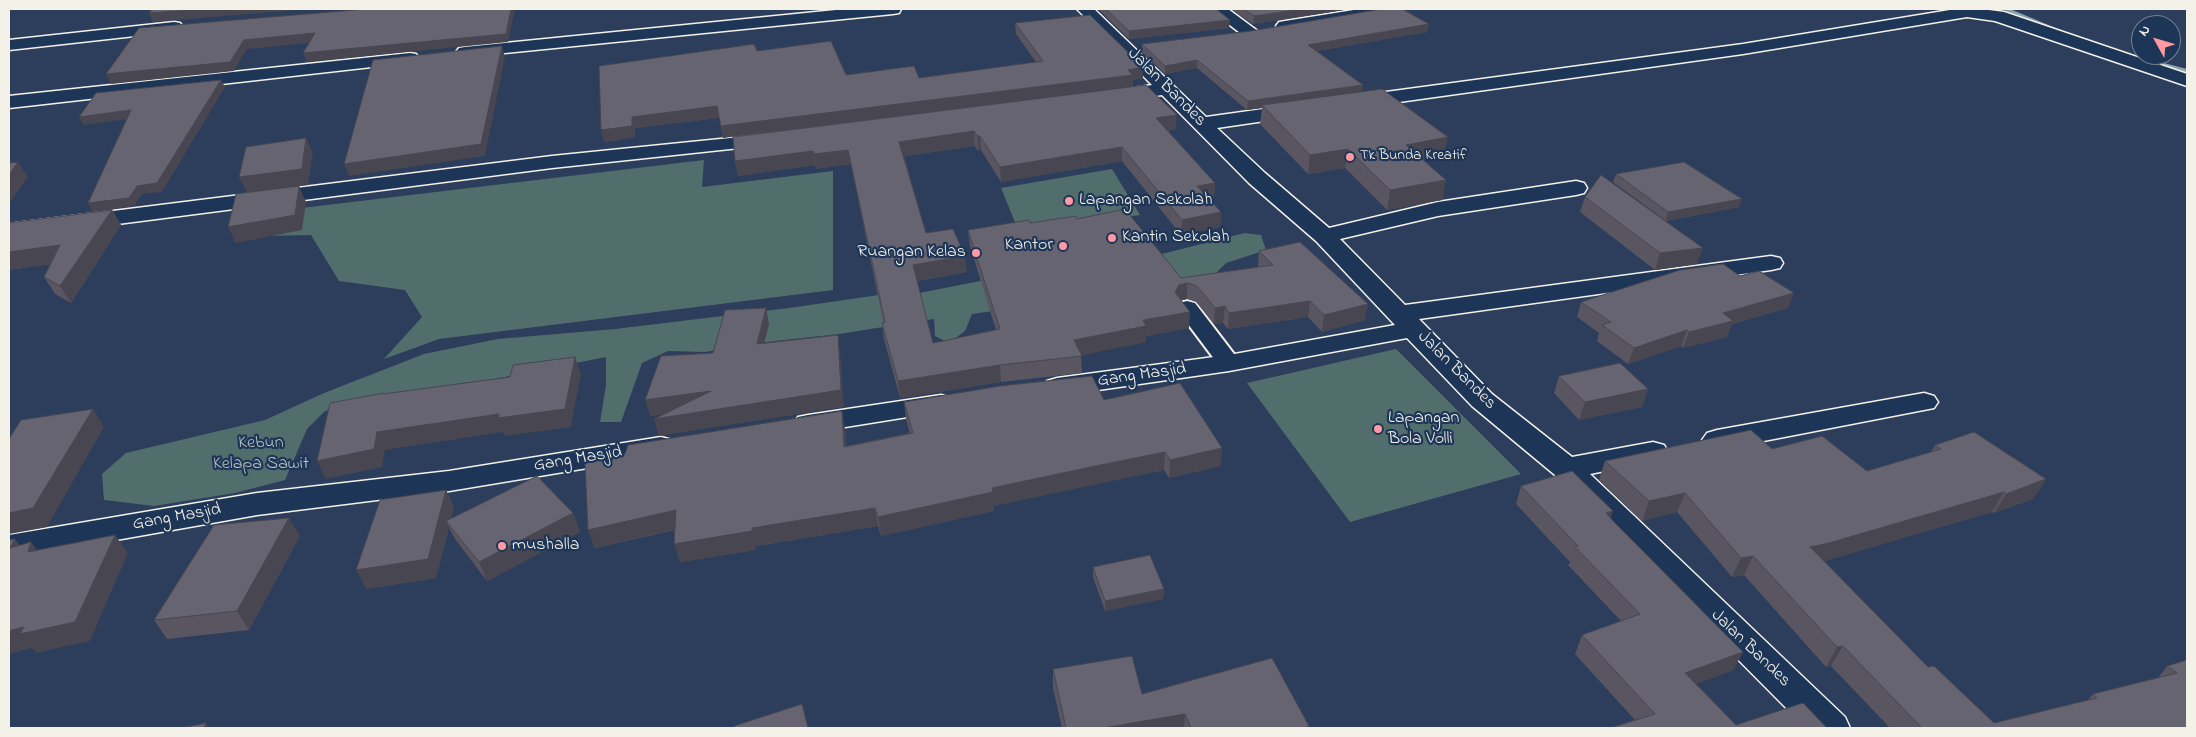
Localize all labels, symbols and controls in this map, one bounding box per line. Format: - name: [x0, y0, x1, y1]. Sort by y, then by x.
- north arrow: [2131, 15, 2181, 65]
- text: N: [2134, 21, 2156, 41]
- street label: Jalan Bandes: [1122, 44, 1210, 132]
- place label: Tk Bunda Kreatif: [1360, 148, 1467, 166]
- marker: Tk Bunda Kreatif: [1344, 151, 1356, 163]
- place label: Lapangan Sekolah: [1079, 190, 1213, 212]
- marker: Lapangan Sekolah: [1063, 195, 1075, 207]
- place label: Kantin Sekolah: [1122, 227, 1230, 249]
- marker: Kantin Sekolah: [1106, 232, 1118, 244]
- place label: Kantor: [1005, 235, 1053, 257]
- marker: Kantor: [1057, 240, 1069, 252]
- place label: Ruangan Kelas: [857, 242, 966, 264]
- marker: Ruangan Kelas: [970, 247, 982, 259]
- street label: Jalan Bandes: [1412, 327, 1500, 415]
- street label: Gang Masjid: [1096, 359, 1188, 393]
- place label: Lapangan Bola Volli: [1388, 408, 1459, 450]
- marker: Lapangan Bola Volli: [1372, 423, 1384, 435]
- park label: Kebun Kelapa Sawit: [213, 433, 309, 476]
- street label: Gang Masjid: [532, 442, 624, 478]
- street label: Gang Masjid: [131, 500, 223, 536]
- place label: mushalla: [512, 535, 579, 557]
- marker: mushalla: [496, 540, 508, 552]
- street label: Jalan Bandes: [1706, 606, 1794, 692]

